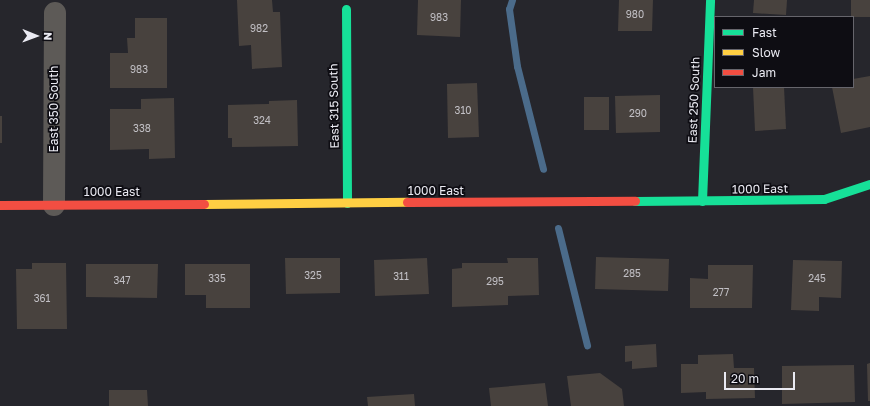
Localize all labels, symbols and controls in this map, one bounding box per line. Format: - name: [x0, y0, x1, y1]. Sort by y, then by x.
- house number: 980: [626, 9, 644, 21]
- house number: 983: [430, 12, 448, 24]
- north arrow: [16, 16, 56, 56]
- legend: [714, 16, 854, 88]
- house number: 982: [250, 23, 268, 35]
- text: Fast: [752, 25, 777, 40]
- text: N: [42, 32, 55, 41]
- text: Slow: [752, 45, 780, 60]
- street label: East 250 South: [685, 56, 703, 144]
- street label: East 315 South: [326, 63, 342, 149]
- house number: 983: [130, 64, 148, 76]
- text: Jam: [752, 65, 776, 80]
- street label: East 350 South: [47, 66, 61, 152]
- house number: 310: [455, 105, 471, 117]
- house number: 290: [629, 108, 647, 120]
- house number: 324: [253, 115, 271, 127]
- house number: 338: [133, 123, 151, 135]
- street label: 1000 East: [732, 181, 788, 197]
- street label: 1000 East: [408, 184, 464, 198]
- street label: 1000 East: [84, 185, 140, 199]
- house number: 285: [623, 268, 641, 280]
- house number: 325: [304, 270, 322, 282]
- house number: 311: [393, 271, 409, 283]
- house number: 335: [208, 273, 226, 285]
- house number: 245: [808, 273, 826, 285]
- house number: 347: [113, 275, 131, 287]
- house number: 295: [486, 276, 504, 288]
- house number: 277: [713, 287, 729, 299]
- house number: 361: [34, 293, 50, 305]
- scale bar: [726, 364, 797, 390]
- text: 20 m: [731, 371, 759, 386]

